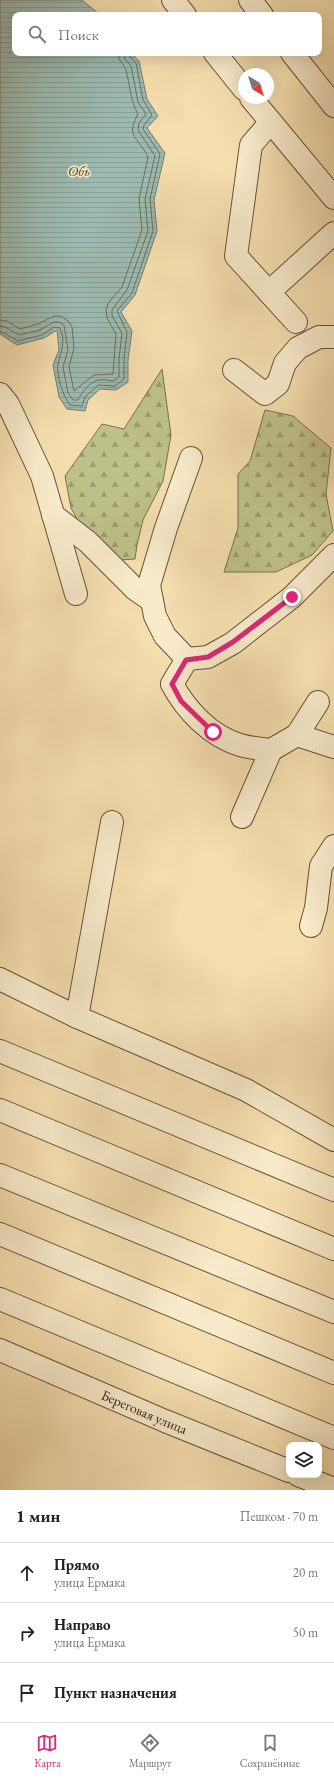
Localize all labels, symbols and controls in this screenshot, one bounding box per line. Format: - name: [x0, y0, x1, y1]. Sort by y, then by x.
- search box: [12, 12, 322, 56]
- icon: search: [26, 23, 48, 45]
- text: Поиск: [58, 25, 99, 44]
- north arrow: [238, 68, 274, 104]
- water label: Обь: [68, 161, 90, 180]
- route end: [283, 588, 301, 606]
- route start: [204, 723, 222, 741]
- street label: Береговая улица: [99, 1386, 190, 1438]
- map controls: [286, 1442, 322, 1478]
- button: layers: [286, 1442, 322, 1478]
- text: 1 мин: [16, 1505, 60, 1527]
- text: Пешком · 70 m: [240, 1508, 318, 1525]
- text: Прямо: [54, 1555, 99, 1574]
- icon: ahead: [16, 1562, 38, 1584]
- text: 20 m: [293, 1564, 318, 1581]
- text: улица Ермака: [54, 1574, 125, 1591]
- text: Направо: [54, 1615, 111, 1634]
- icon: right: [16, 1622, 38, 1644]
- text: 50 m: [293, 1624, 318, 1641]
- text: улица Ермака: [54, 1634, 125, 1651]
- icon: arrive: [16, 1682, 38, 1704]
- text: Пункт назначения: [54, 1683, 177, 1702]
- tab: Карта: [34, 1732, 61, 1770]
- tab: Маршрут: [129, 1732, 171, 1770]
- tab: Сохранённые: [240, 1732, 300, 1770]

